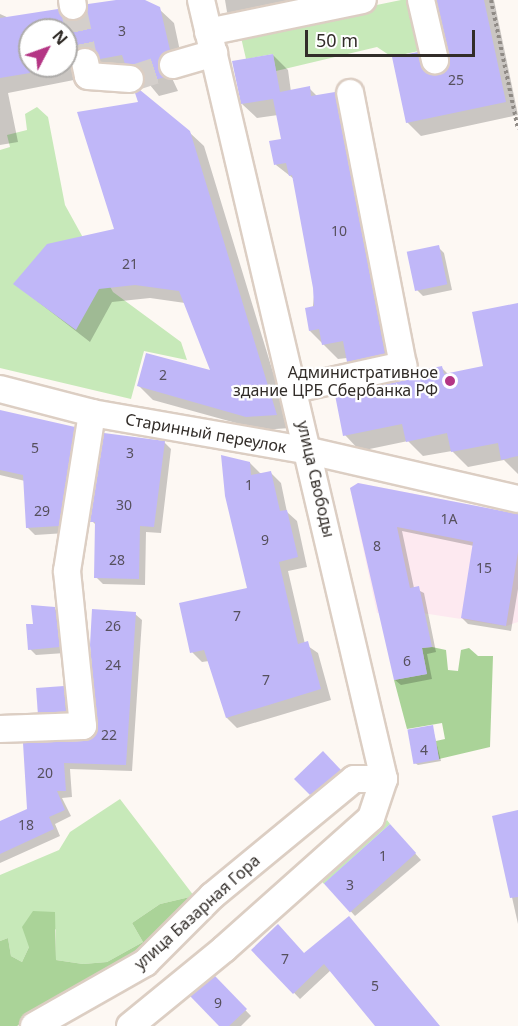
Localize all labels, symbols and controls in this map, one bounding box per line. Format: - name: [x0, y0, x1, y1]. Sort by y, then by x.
- north arrow: [18, 18, 78, 78]
- scale bar: [308, 18, 478, 56]
- house number: 3: [118, 23, 126, 39]
- text: N: [47, 25, 73, 50]
- text: 50 m: [316, 28, 358, 52]
- house number: 25: [448, 72, 464, 88]
- house number: 10: [331, 223, 347, 239]
- house number: 21: [122, 256, 138, 272]
- place label: Административное здание ЦРБ Сбербанка РФ: [233, 362, 438, 400]
- house number: 2: [159, 367, 167, 383]
- marker: Административное здание ЦРБ Сбербанка РФ: [443, 374, 457, 388]
- street label: Старинный переулок: [124, 409, 288, 457]
- street label: улица Свободы: [293, 419, 339, 539]
- house number: 5: [31, 440, 39, 456]
- house number: 3: [126, 445, 134, 461]
- house number: 1: [245, 477, 253, 493]
- house number: 30: [116, 497, 132, 513]
- house number: 29: [34, 503, 50, 519]
- house number: 1А: [441, 511, 457, 527]
- house number: 9: [261, 532, 269, 548]
- house number: 8: [373, 538, 381, 554]
- house number: 28: [109, 552, 125, 568]
- house number: 15: [476, 560, 492, 576]
- house number: 7: [233, 608, 241, 624]
- house number: 26: [105, 618, 121, 634]
- house number: 6: [403, 653, 411, 669]
- house number: 24: [105, 657, 121, 673]
- house number: 7: [262, 672, 270, 688]
- house number: 22: [101, 727, 117, 743]
- house number: 4: [420, 742, 428, 758]
- house number: 20: [37, 765, 53, 781]
- house number: 18: [18, 817, 34, 833]
- house number: 1: [379, 848, 387, 864]
- street label: улица Базарная Гора: [130, 851, 264, 973]
- house number: 3: [346, 877, 354, 893]
- house number: 7: [281, 951, 289, 967]
- house number: 5: [371, 978, 379, 994]
- house number: 9: [214, 995, 222, 1011]

